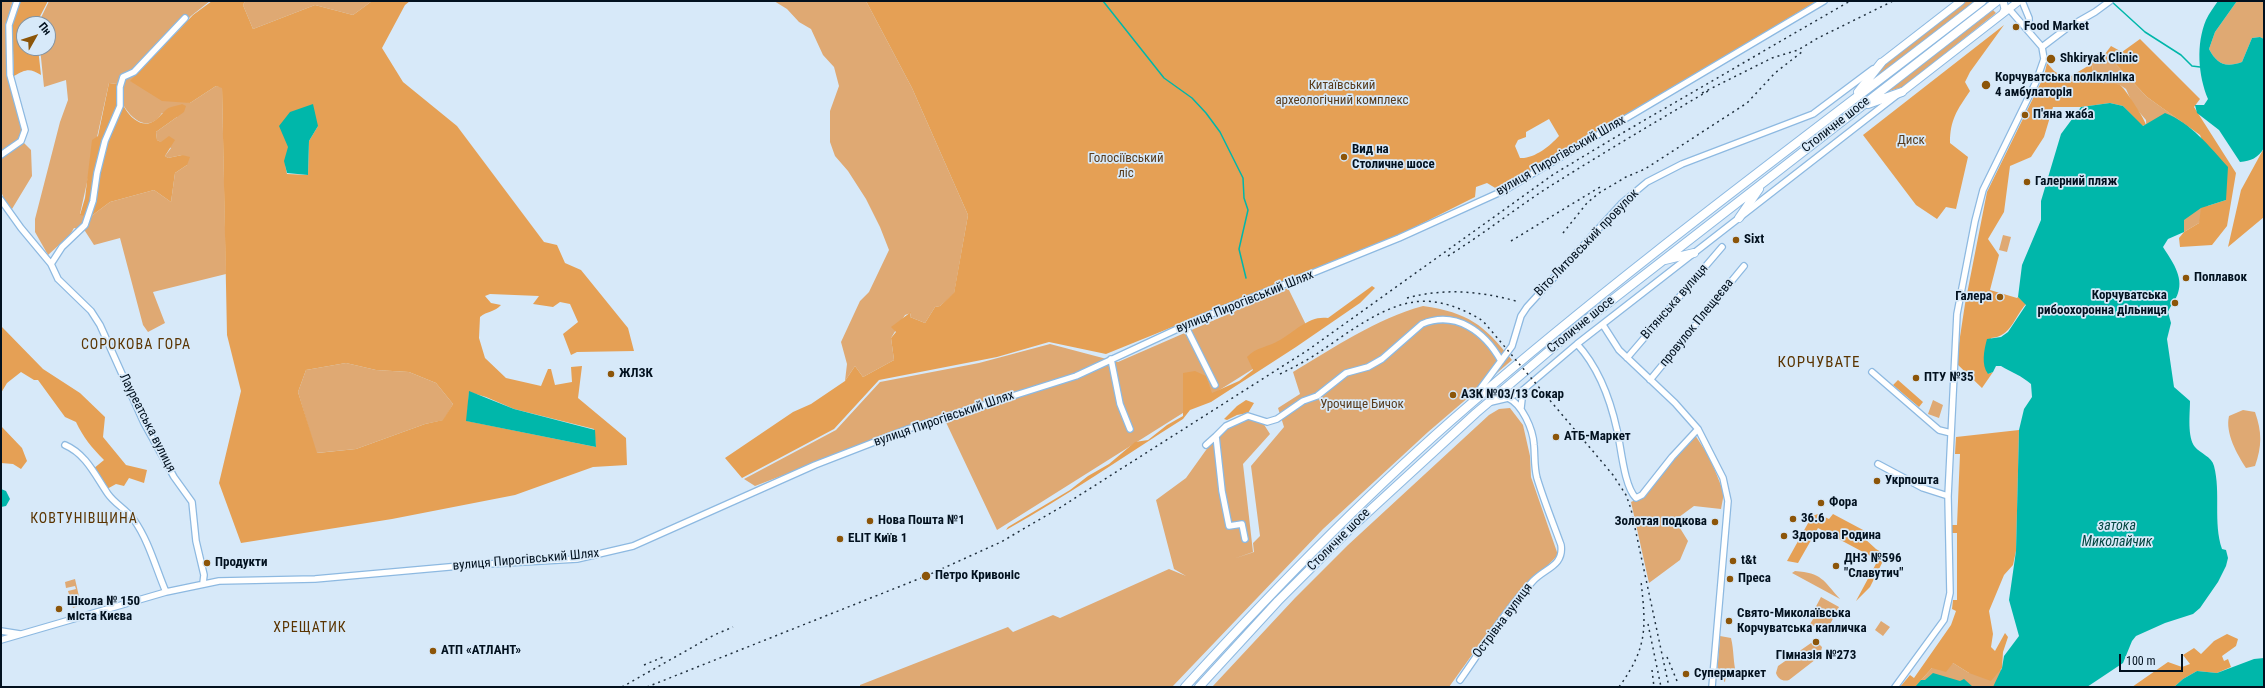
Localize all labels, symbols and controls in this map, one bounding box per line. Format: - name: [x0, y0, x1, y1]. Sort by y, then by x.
- north arrow: [16, 16, 56, 56]
- place label: Food Market: [2024, 19, 2089, 35]
- text: Пн: [36, 20, 54, 38]
- marker: Food Market: [2011, 22, 2021, 32]
- place label: Shkiryak Clinic: [2060, 51, 2138, 67]
- marker: Shkiryak Clinic: [2045, 53, 2057, 65]
- place label: Корчуватська поліклініка 4 амбулаторія: [1995, 70, 2135, 101]
- park label: Китаївський археологічний комплекс: [1275, 78, 1409, 109]
- marker: Корчуватська поліклініка 4 амбулаторія: [1980, 79, 1992, 91]
- street label: Столичне шосе: [1799, 94, 1873, 156]
- place label: П'яна жаба: [2033, 107, 2094, 123]
- marker: П'яна жаба: [2020, 110, 2030, 120]
- street label: вулиця Пирогівський Шлях: [1493, 112, 1629, 200]
- park label: Диск: [1897, 133, 1925, 149]
- place label: Вид на Столичне шосе: [1352, 142, 1435, 173]
- park label: Голосіївський ліс: [1088, 151, 1164, 182]
- marker: Вид на Столичне шосе: [1339, 152, 1349, 162]
- place label: Галерний пляж: [2035, 174, 2117, 190]
- marker: Галерний пляж: [2022, 177, 2032, 187]
- street label: Віто-Литовський провулок: [1532, 186, 1642, 300]
- place label: Sixt: [1744, 232, 1764, 248]
- marker: Sixt: [1731, 235, 1741, 245]
- street label: Вітянська вулиця: [1638, 261, 1712, 343]
- street label: вулиця Пирогівський Шлях: [1174, 267, 1316, 337]
- place label: Поплавок: [2194, 270, 2247, 286]
- marker: Поплавок: [2181, 273, 2191, 283]
- street label: провулок Плещеєва: [1657, 276, 1737, 370]
- place label: Корчуватська рибоохоронна дільниця: [2038, 288, 2167, 319]
- place label: Галера: [1955, 289, 1992, 305]
- marker: Галера: [1995, 292, 2005, 302]
- street label: Столичне шосе: [1544, 293, 1618, 357]
- marker: Корчуватська рибоохоронна дільниця: [2170, 298, 2180, 308]
- district label: СОРОКОВА ГОРА: [81, 337, 191, 353]
- district label: КОРЧУВАТЕ: [1778, 354, 1860, 372]
- place label: ЖЛЗК: [619, 366, 653, 382]
- marker: ЖЛЗК: [606, 369, 616, 379]
- place label: ПТУ №35: [1924, 370, 1974, 386]
- street label: Лауреатська вулиця: [115, 371, 179, 475]
- marker: ПТУ №35: [1911, 373, 1921, 383]
- place label: АЗК №03/13 Сокар: [1461, 387, 1564, 403]
- street label: вулиця Пирогівський Шлях: [872, 388, 1016, 450]
- marker: АЗК №03/13 Сокар: [1448, 390, 1458, 400]
- park label: Урочище Бичок: [1320, 397, 1404, 413]
- place label: АТБ-Маркет: [1564, 429, 1631, 445]
- marker: АТБ-Маркет: [1551, 432, 1561, 442]
- place label: Укрпошта: [1885, 473, 1939, 489]
- marker: Укрпошта: [1872, 476, 1882, 486]
- place label: Фора: [1829, 495, 1857, 511]
- marker: Фора: [1816, 498, 1826, 508]
- street label: Столичне шосе: [1304, 505, 1374, 575]
- district label: КОВТУНІВЩИНА: [30, 511, 138, 527]
- place label: 36.6: [1801, 511, 1824, 527]
- place label: Нова Пошта №1: [878, 513, 965, 529]
- place label: Золотая подкова: [1614, 514, 1707, 530]
- marker: 36.6: [1788, 514, 1798, 524]
- marker: Нова Пошта №1: [865, 516, 875, 526]
- marker: Золотая подкова: [1710, 517, 1720, 527]
- water label: затока Миколайчик: [2082, 518, 2152, 550]
- place label: Здорова Родина: [1792, 528, 1881, 544]
- place label: ELIT Київ 1: [848, 531, 907, 547]
- marker: Здорова Родина: [1779, 531, 1789, 541]
- marker: ELIT Київ 1: [835, 534, 845, 544]
- street label: вулиця Пирогівський Шлях: [452, 546, 600, 574]
- place label: ДНЗ №596 "Славутич": [1844, 551, 1903, 582]
- place label: t&t: [1741, 553, 1756, 569]
- place label: Продукти: [215, 555, 268, 571]
- marker: t&t: [1728, 556, 1738, 566]
- marker: Продукти: [202, 558, 212, 568]
- marker: ДНЗ №596 "Славутич": [1831, 561, 1841, 571]
- place label: Петро Кривоніс: [935, 568, 1020, 584]
- marker: Петро Кривоніс: [920, 570, 932, 582]
- place label: Преса: [1738, 571, 1771, 587]
- marker: Преса: [1725, 574, 1735, 584]
- street label: Острівна вулиця: [1470, 581, 1536, 661]
- place label: Школа № 150 міста Києва: [67, 594, 140, 625]
- marker: Школа № 150 міста Києва: [54, 604, 64, 614]
- place label: Свято-Миколаївська Корчуватська капличка: [1737, 606, 1867, 637]
- marker: Свято-Миколаївська Корчуватська капличка: [1724, 616, 1734, 626]
- district label: ХРЕЩАТИК: [273, 620, 347, 636]
- marker: Гімназія №273: [1811, 637, 1821, 647]
- place label: АТП «АТЛАНТ»: [441, 643, 521, 659]
- marker: АТП «АТЛАНТ»: [428, 646, 438, 656]
- scale bar: [2121, 646, 2185, 672]
- place label: Гімназія №273: [1776, 648, 1856, 664]
- text: 100 m: [2126, 654, 2156, 668]
- place label: Супермаркет: [1694, 666, 1766, 682]
- marker: Супермаркет: [1681, 669, 1691, 679]

